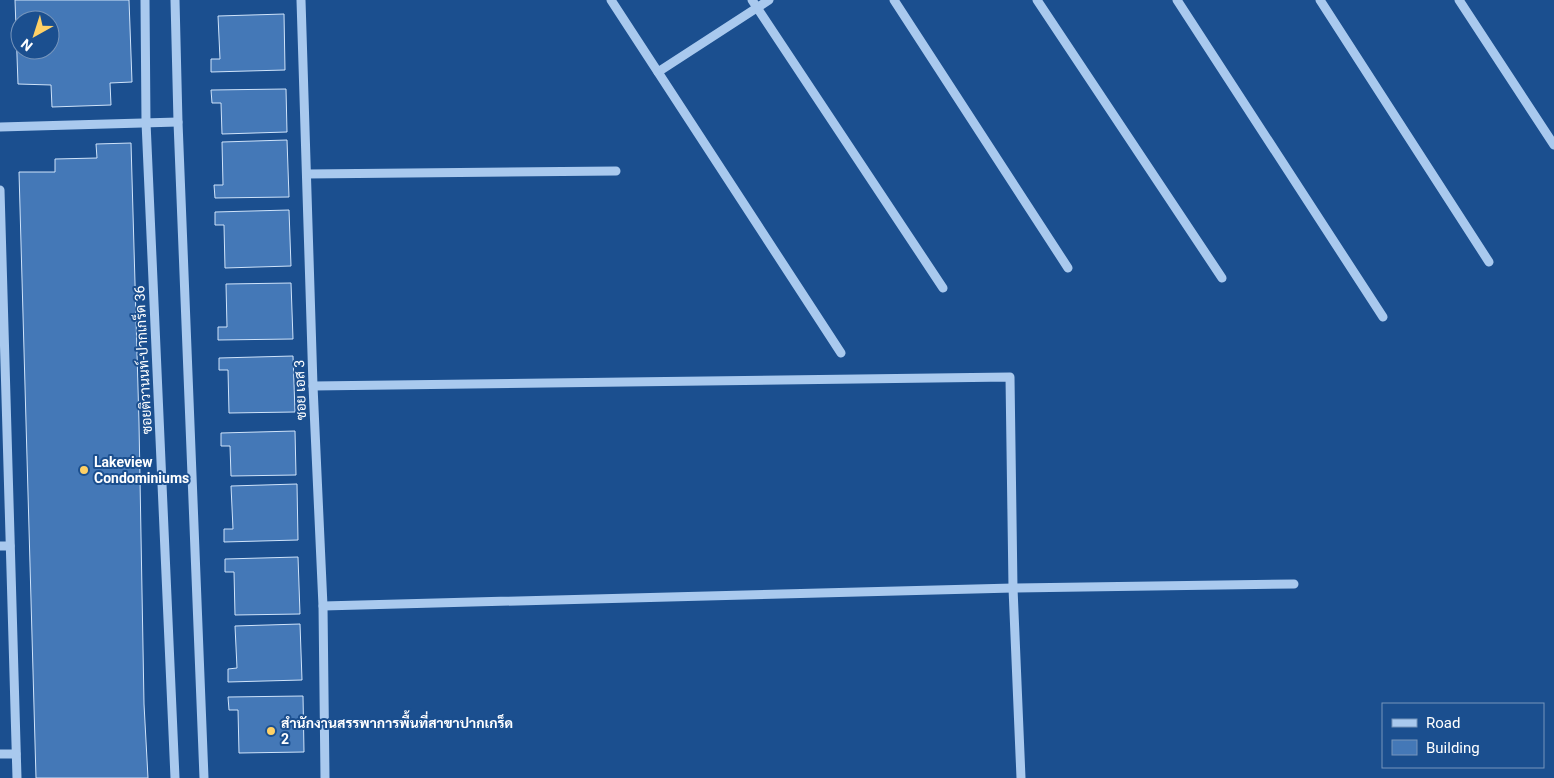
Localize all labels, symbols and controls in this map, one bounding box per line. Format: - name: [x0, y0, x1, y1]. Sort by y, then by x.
- north arrow: [10, 10, 60, 60]
- text: N: [18, 36, 36, 54]
- street label: ซอยติวานนท์-ปากเกร็ด 36: [130, 285, 155, 435]
- street label: ซอย เอส 3: [291, 360, 309, 420]
- place label: Lakeview Condominiums: [94, 454, 189, 486]
- marker: Lakeview Condominiums: [78, 464, 90, 476]
- legend: [1382, 703, 1544, 768]
- place label: สำนักงานสรรพาการพื้นที่สาขาปากเกร็ด 2: [281, 710, 513, 747]
- text: Road: [1426, 714, 1460, 732]
- marker: สำนักงานสรรพาการพื้นที่สาขาปากเกร็ด 2: [265, 725, 277, 737]
- text: Building: [1426, 739, 1480, 757]

